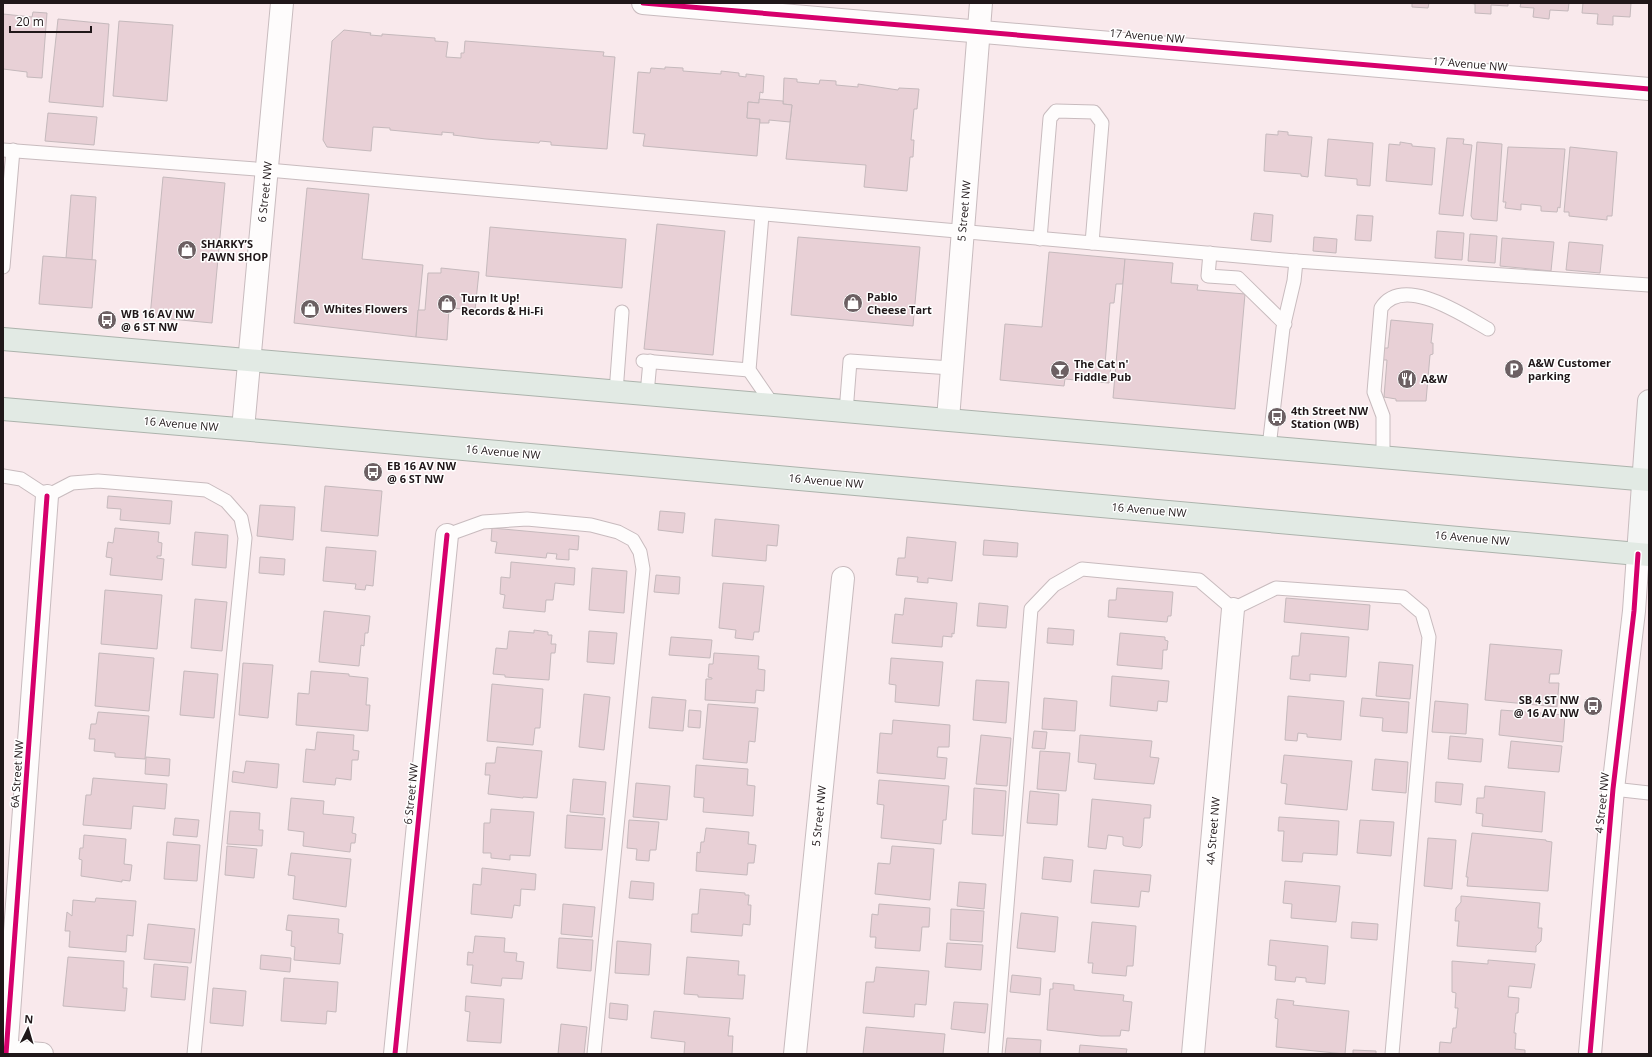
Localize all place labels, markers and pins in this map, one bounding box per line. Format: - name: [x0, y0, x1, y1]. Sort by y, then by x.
- place label: SHARKY’S PAWN SHOP: [201, 236, 268, 264]
- shop icon: SHARKY’S PAWN SHOP: [176, 239, 198, 261]
- place label: Pablo Cheese Tart: [867, 289, 932, 317]
- place label: Turn It Up! Records & Hi-Fi: [461, 290, 543, 318]
- shop icon: Pablo Cheese Tart: [842, 292, 864, 314]
- shop icon: Turn It Up! Records & Hi-Fi: [436, 293, 458, 315]
- shop icon: Whites Flowers: [299, 298, 321, 320]
- place label: Whites Flowers: [324, 301, 408, 316]
- place label: WB 16 AV NW @ 6 ST NW: [121, 306, 195, 334]
- bus stop icon: WB 16 AV NW @ 6 ST NW: [96, 309, 118, 331]
- place label: A&W Customer parking: [1528, 355, 1611, 383]
- place label: The Cat n' Fiddle Pub: [1074, 356, 1131, 384]
- parking icon: A&W Customer parking: [1503, 358, 1525, 380]
- bar icon: The Cat n' Fiddle Pub: [1049, 359, 1071, 381]
- restaurant icon: A&W: [1396, 368, 1418, 390]
- place label: A&W: [1421, 371, 1448, 386]
- place label: 4th Street NW Station (WB): [1291, 403, 1369, 431]
- bus stop icon: 4th Street NW Station (WB): [1266, 406, 1288, 428]
- place label: EB 16 AV NW @ 6 ST NW: [387, 458, 456, 486]
- bus stop icon: EB 16 AV NW @ 6 ST NW: [362, 461, 384, 483]
- place label: SB 4 ST NW @ 16 AV NW: [1514, 692, 1579, 720]
- bus stop icon: SB 4 ST NW @ 16 AV NW: [1582, 695, 1604, 717]

